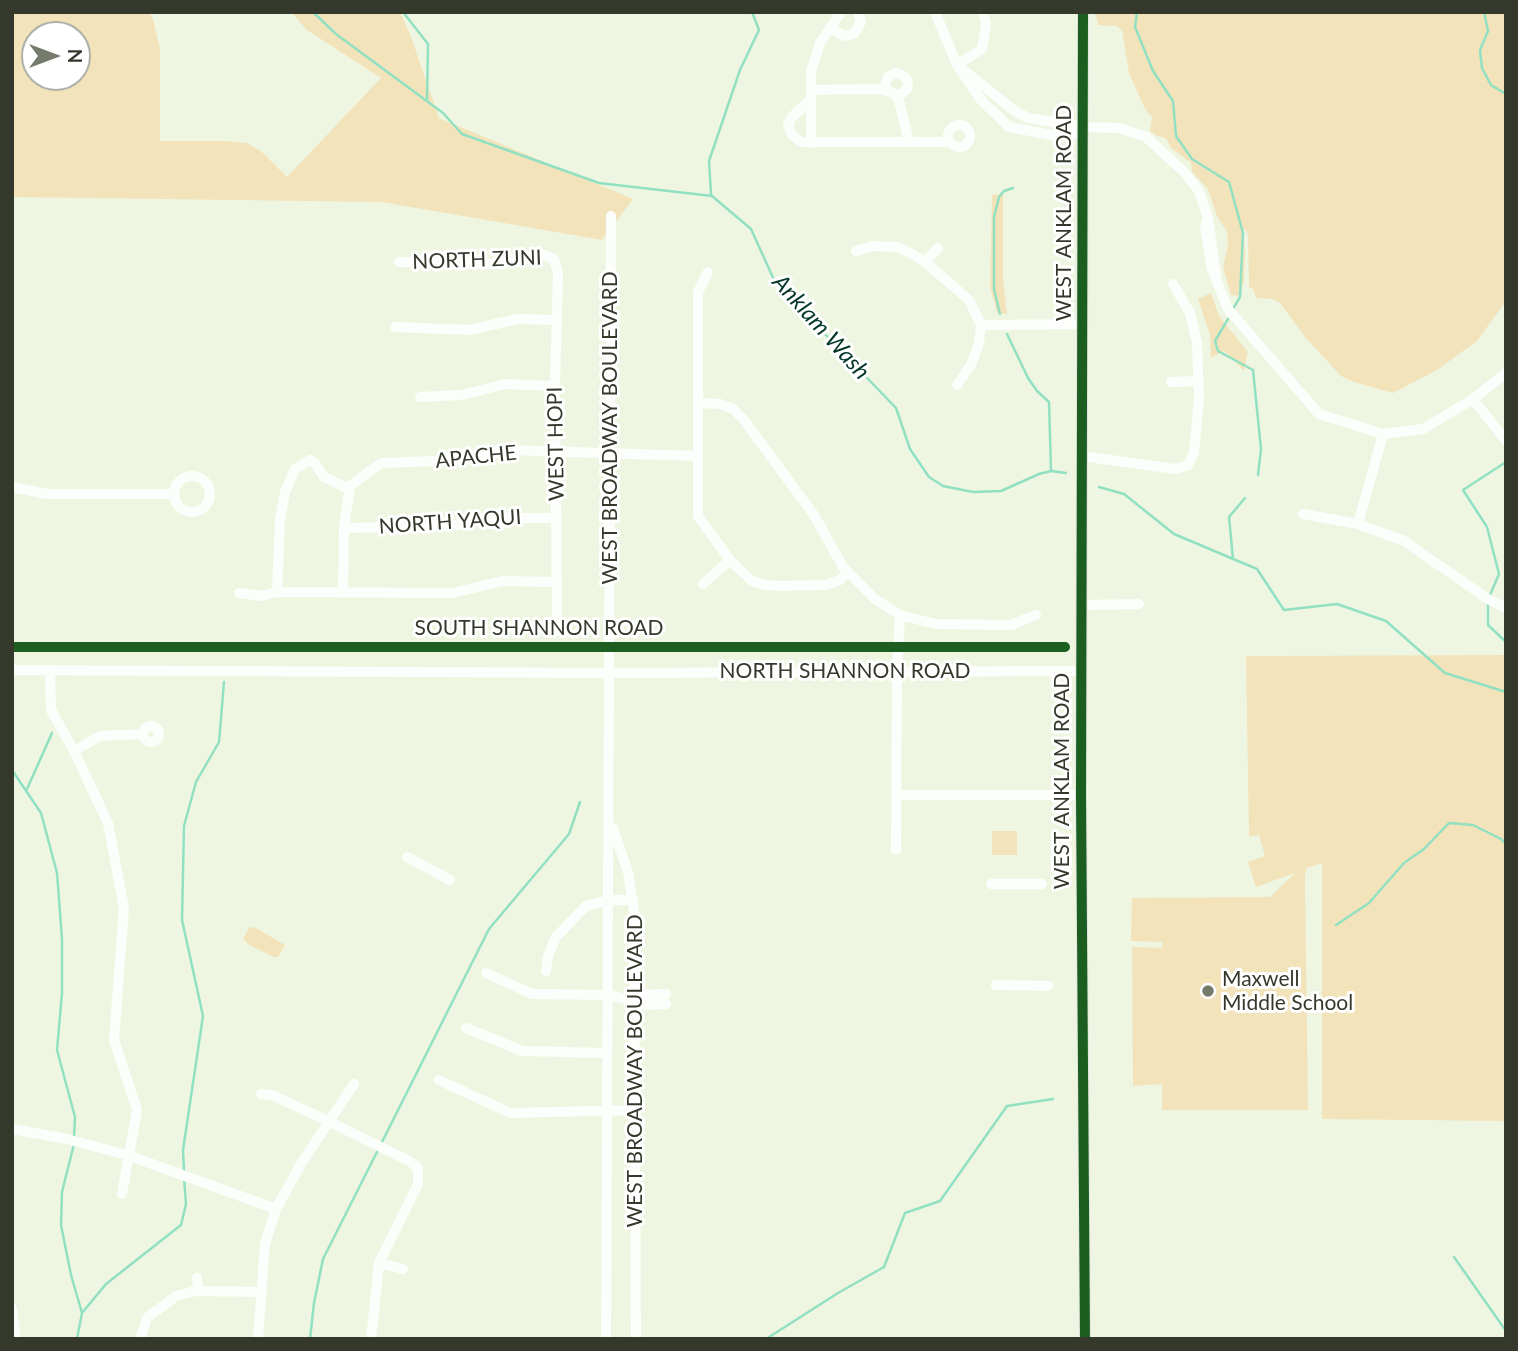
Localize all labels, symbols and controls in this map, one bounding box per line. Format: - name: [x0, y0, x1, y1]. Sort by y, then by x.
- north arrow: [21, 21, 91, 91]
- text: N: [64, 49, 87, 63]
- street label: WEST ANKLAM ROAD: [1051, 105, 1077, 321]
- street label: NORTH ZUNI: [412, 245, 542, 275]
- water label: Anklam Wash: [767, 269, 875, 385]
- street label: WEST BROADWAY BOULEVARD: [597, 271, 623, 585]
- street label: WEST HOPI: [542, 387, 570, 501]
- street label: APACHE: [434, 440, 518, 474]
- street label: NORTH YAQUI: [378, 504, 522, 540]
- street label: SOUTH SHANNON ROAD: [415, 615, 663, 641]
- street label: NORTH SHANNON ROAD: [720, 658, 970, 684]
- street label: WEST ANKLAM ROAD: [1049, 673, 1075, 889]
- street label: WEST BROADWAY BOULEVARD: [622, 914, 648, 1228]
- place label: Maxwell Middle School: [1222, 966, 1353, 1016]
- marker: Maxwell Middle School: [1200, 983, 1216, 999]

